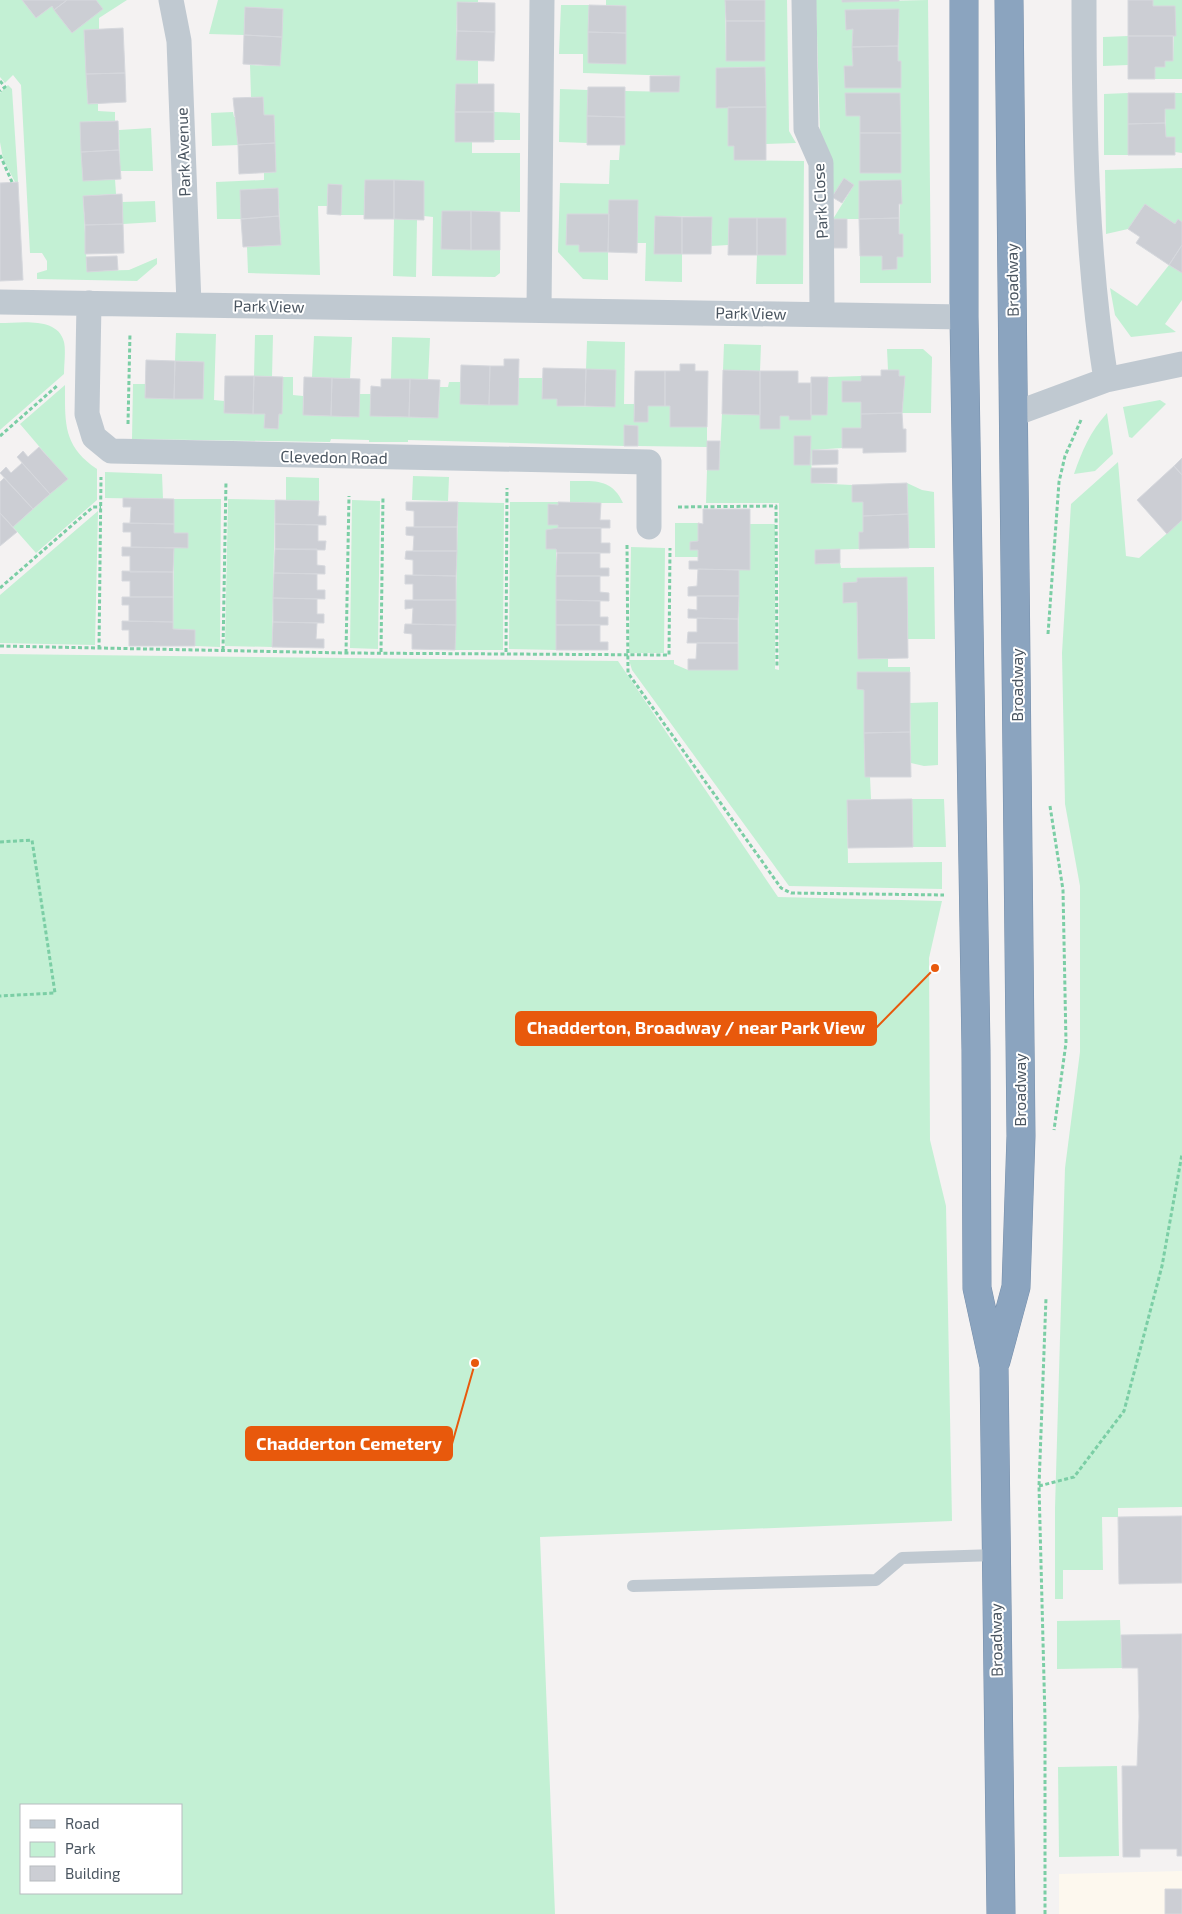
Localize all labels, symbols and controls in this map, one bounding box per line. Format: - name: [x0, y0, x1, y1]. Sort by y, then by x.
- street label: Park Avenue: [171, 107, 194, 197]
- street label: Park Close: [808, 163, 831, 239]
- street label: Broadway: [1001, 243, 1022, 317]
- street label: Park View: [233, 295, 305, 316]
- street label: Park View: [715, 302, 787, 323]
- street label: Clevedon Road: [280, 446, 388, 467]
- street label: Broadway: [1007, 648, 1026, 722]
- callout: Chadderton, Broadway / near Park View: [516, 1012, 876, 1045]
- text: Chadderton, Broadway / near Park View: [527, 1016, 866, 1038]
- street label: Broadway: [1010, 1053, 1029, 1127]
- callout: Chadderton Cemetery: [246, 1427, 452, 1460]
- text: Chadderton Cemetery: [256, 1432, 443, 1454]
- street label: Broadway: [985, 1603, 1006, 1677]
- legend: [20, 1804, 182, 1894]
- text: Road: [65, 1814, 100, 1832]
- text: Park: [65, 1839, 96, 1857]
- text: Building: [65, 1864, 121, 1882]

